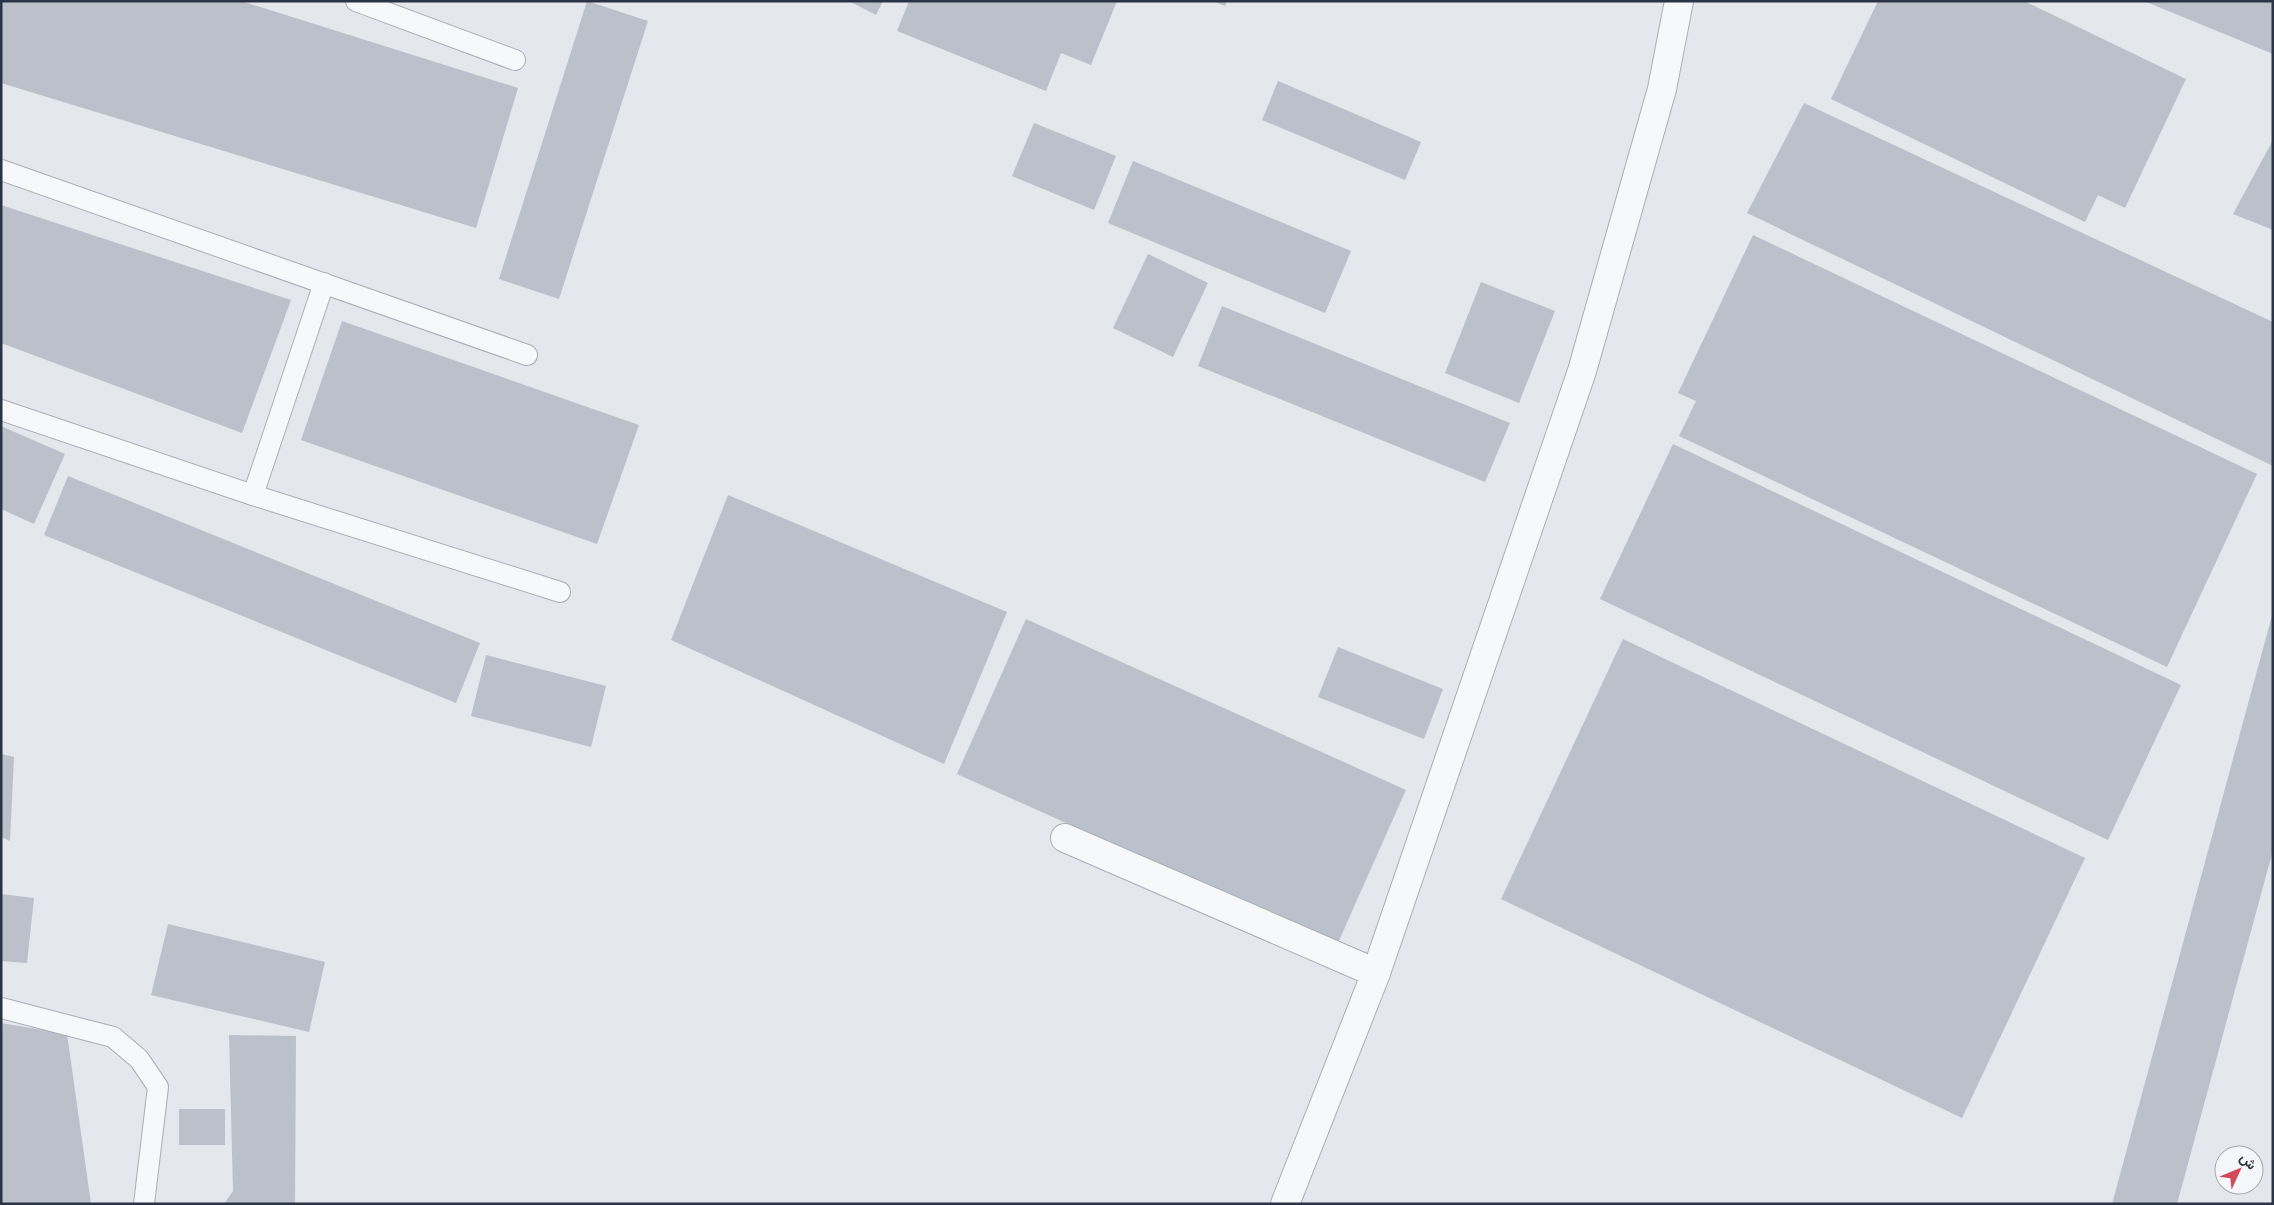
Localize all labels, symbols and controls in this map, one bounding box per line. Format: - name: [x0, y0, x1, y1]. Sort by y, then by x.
- north arrow: [2214, 1145, 2264, 1195]
- text: ش: [2236, 1149, 2260, 1173]

